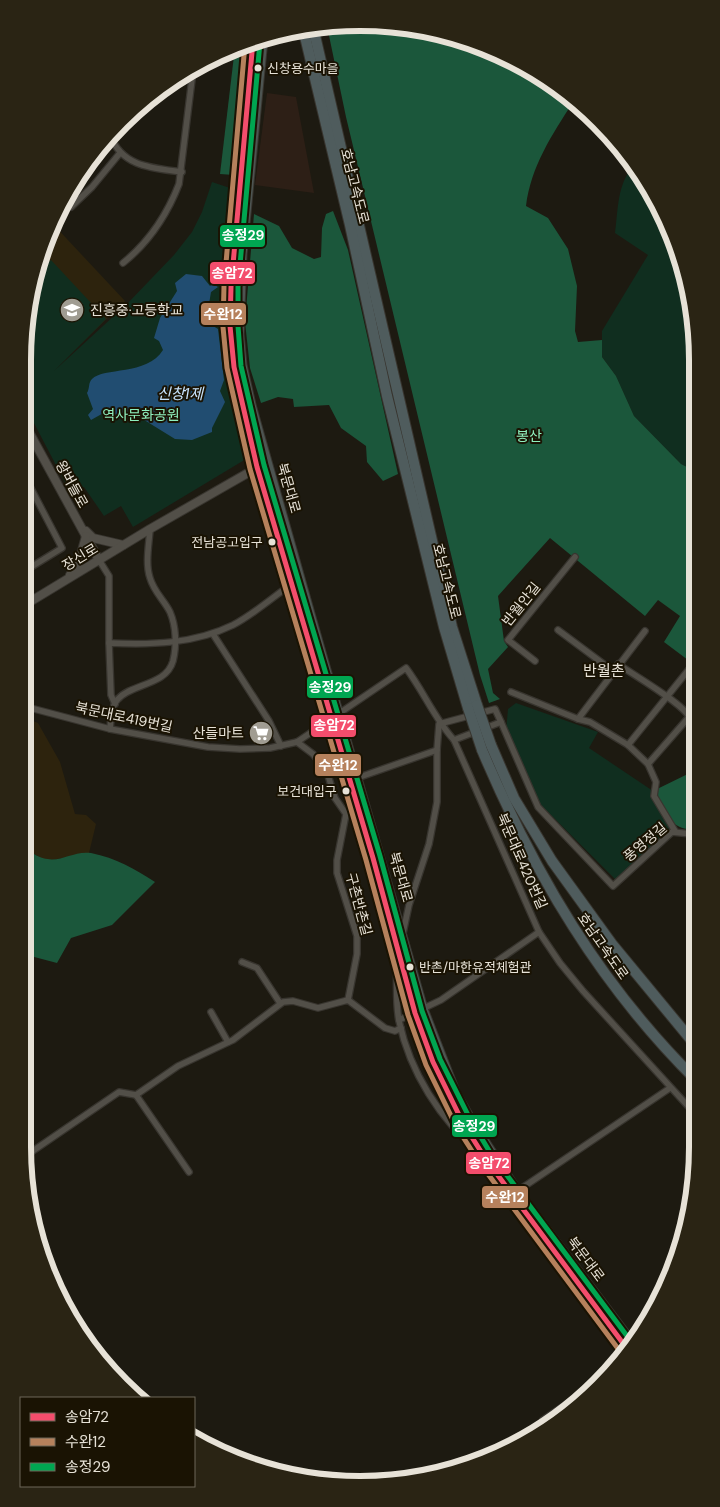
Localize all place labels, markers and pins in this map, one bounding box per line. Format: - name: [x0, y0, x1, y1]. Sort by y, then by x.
- place label: 신창용수마을: [267, 60, 339, 77]
- marker: 신창용수마을: [253, 63, 263, 73]
- school or university icon: 진흥중·고등학교: [59, 297, 85, 323]
- place label: 진흥중·고등학교: [90, 301, 183, 319]
- place label: 전남공고입구: [191, 534, 263, 551]
- marker: 전남공고입구: [267, 537, 277, 547]
- supermarket icon: 산들마트: [248, 720, 274, 746]
- place label: 산들마트: [192, 724, 244, 742]
- place label: 보건대입구: [277, 783, 337, 800]
- marker: 보건대입구: [341, 786, 351, 796]
- place label: 반촌/마한유적체험관: [419, 959, 532, 976]
- marker: 반촌/마한유적체험관: [405, 962, 415, 972]

